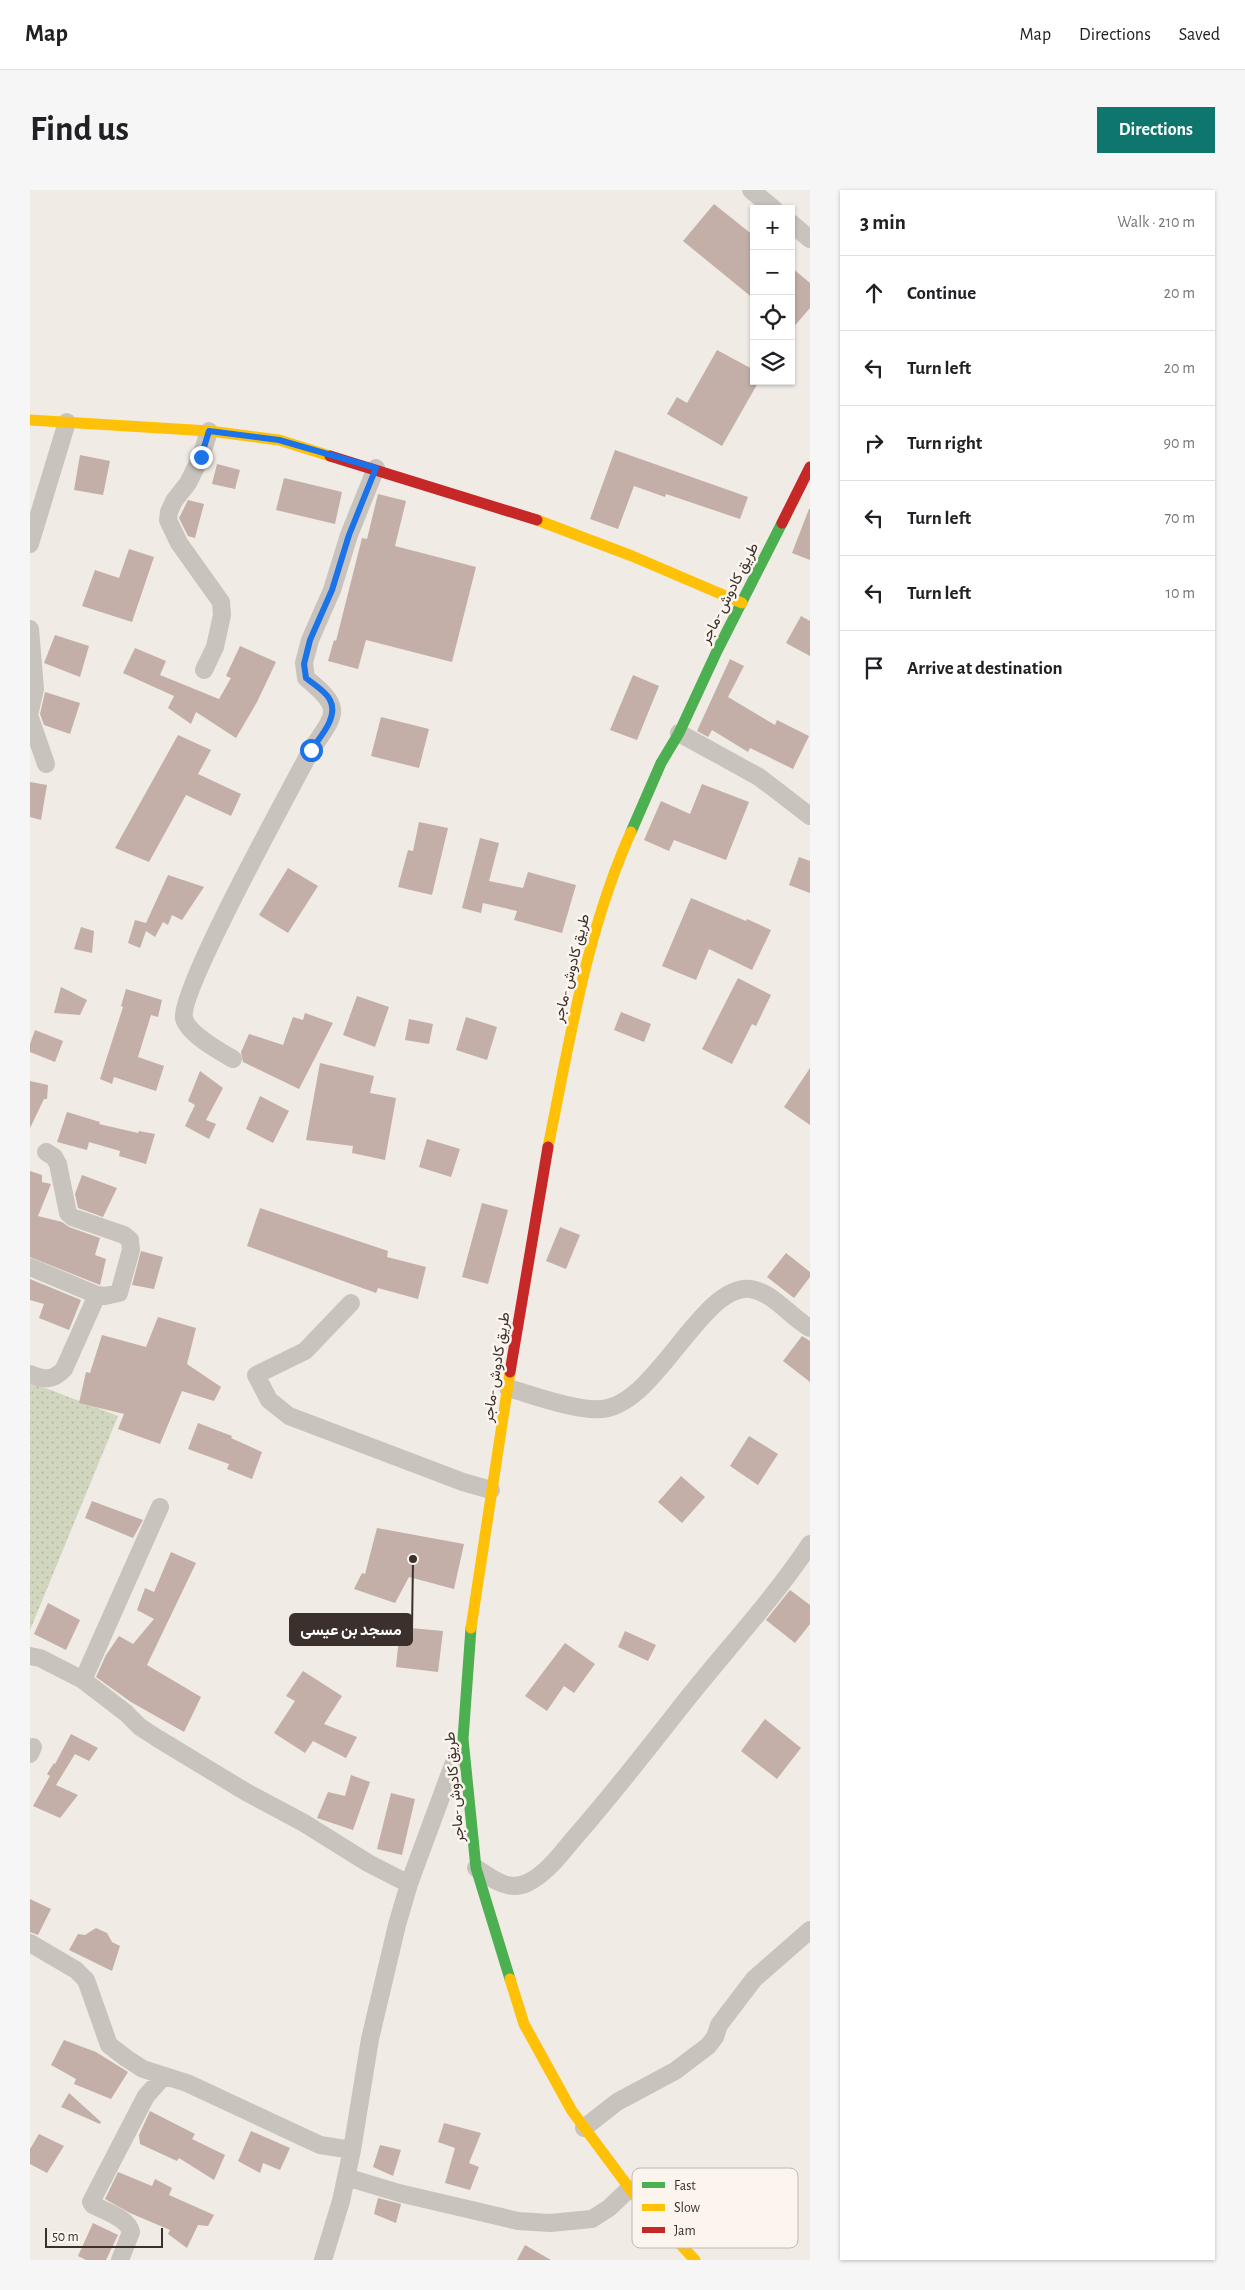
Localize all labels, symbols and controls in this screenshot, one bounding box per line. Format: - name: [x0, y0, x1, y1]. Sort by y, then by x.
- text: Map: [25, 22, 68, 46]
- text: Map: [1020, 26, 1051, 44]
- text: Directions: [1079, 26, 1151, 44]
- text: Saved: [1179, 26, 1220, 44]
- button: Directions: [1097, 107, 1215, 153]
- text: Find us: [30, 112, 129, 147]
- map controls: [750, 205, 795, 385]
- button: +: [750, 205, 795, 250]
- text: 3 min: [860, 212, 906, 233]
- text: Walk · 210 m: [1117, 214, 1195, 230]
- button: −: [750, 250, 795, 295]
- icon: ahead: [860, 279, 888, 307]
- text: Continue: [907, 284, 976, 303]
- text: 20 m: [1164, 285, 1195, 301]
- button: locate: [750, 295, 795, 340]
- button: layers: [750, 340, 795, 385]
- icon: left: [860, 354, 888, 382]
- text: Turn left: [907, 359, 971, 378]
- text: 20 m: [1164, 360, 1195, 376]
- icon: right: [860, 429, 888, 457]
- text: Turn right: [907, 434, 982, 453]
- text: 90 m: [1164, 435, 1195, 451]
- route end: [190, 446, 213, 469]
- icon: left: [860, 504, 888, 532]
- text: Turn left: [907, 509, 971, 528]
- text: 70 m: [1164, 510, 1195, 526]
- street label: طريق كادوش -ماجر: [697, 540, 763, 648]
- icon: left: [860, 579, 888, 607]
- text: Turn left: [907, 584, 971, 603]
- text: 10 m: [1166, 585, 1195, 601]
- icon: arrive: [860, 654, 888, 682]
- text: Arrive at destination: [907, 659, 1063, 678]
- route start: [300, 739, 323, 762]
- street label: طريق كادوش -ماجر: [551, 912, 594, 1025]
- street label: طريق كادوش -ماجر: [480, 1311, 515, 1425]
- callout: مسجد بن عيسى: [290, 1614, 412, 1645]
- text: مسجد بن عيسى: [300, 1622, 402, 1639]
- street label: طريق كادوش -ماجر: [442, 1730, 469, 1844]
- legend: [632, 2168, 798, 2248]
- text: Fast: [674, 2179, 696, 2193]
- text: Slow: [674, 2201, 701, 2215]
- text: Jam: [674, 2224, 696, 2238]
- scale bar: [45, 2225, 162, 2248]
- text: 50 m: [52, 2230, 79, 2244]

